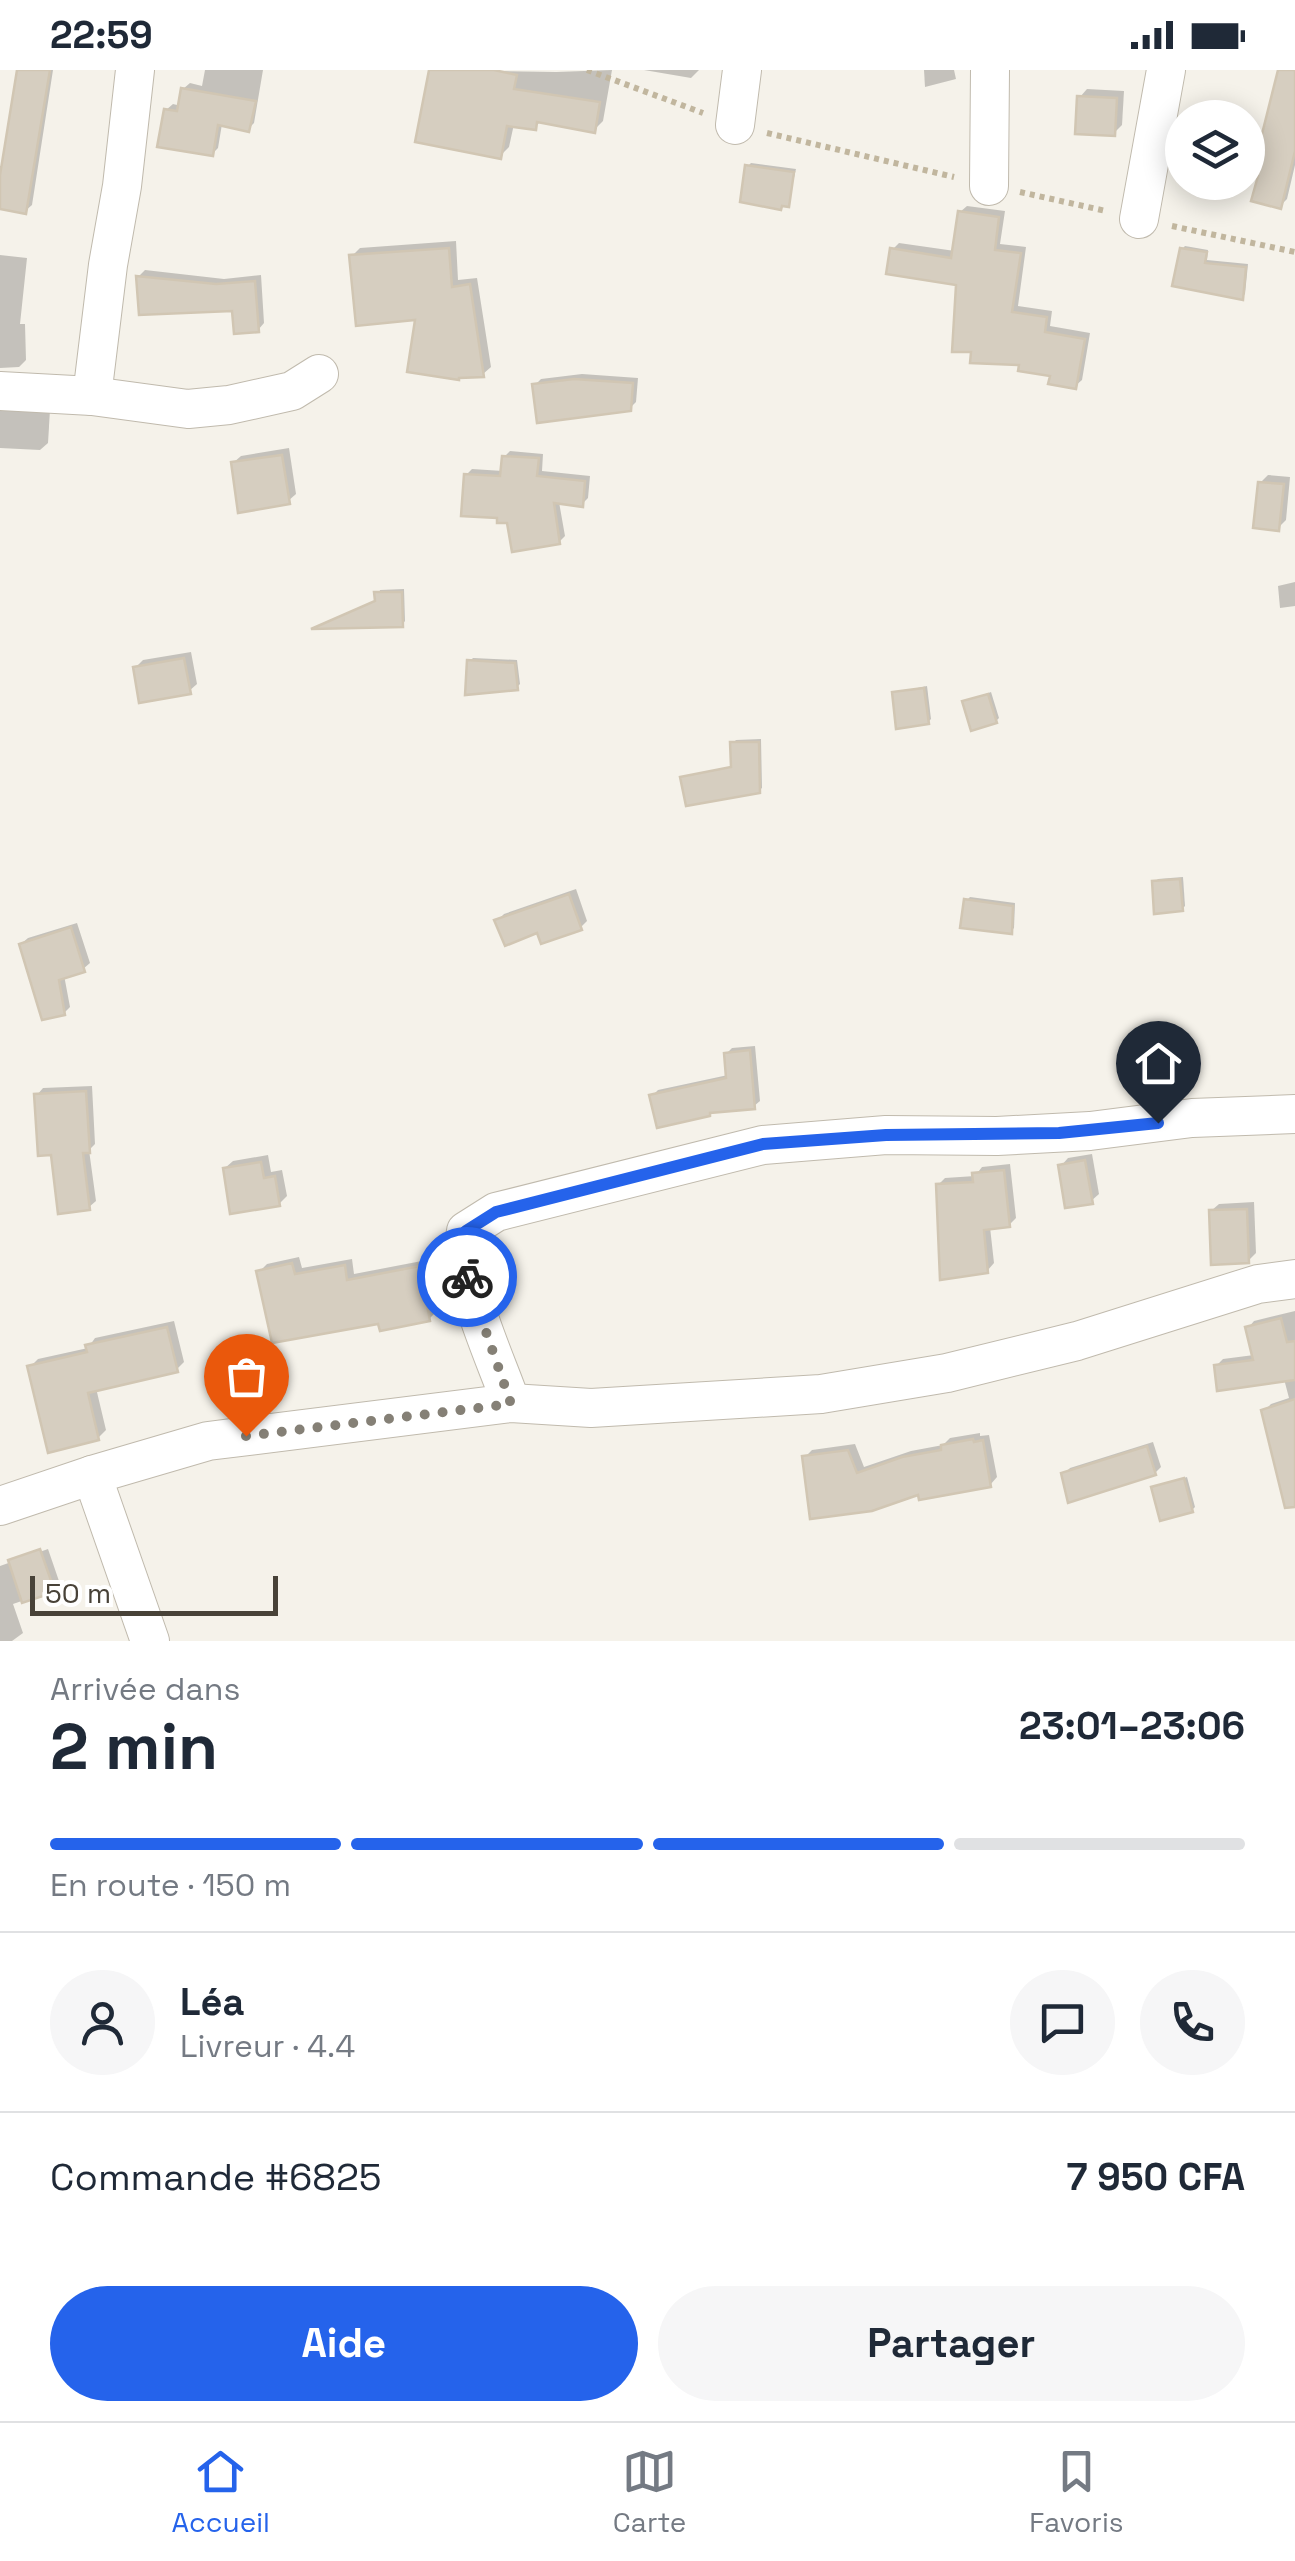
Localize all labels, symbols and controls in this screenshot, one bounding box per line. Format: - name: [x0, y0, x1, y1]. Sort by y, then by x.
- text: 22:59: [50, 11, 153, 59]
- map controls: [1165, 100, 1265, 200]
- button: layers: [1165, 100, 1265, 200]
- pin: [1116, 1021, 1201, 1124]
- icon: home: [1131, 1036, 1186, 1091]
- courier: [417, 1227, 517, 1327]
- icon: bike: [440, 1250, 495, 1305]
- pin: [204, 1334, 289, 1437]
- icon: bag: [219, 1349, 274, 1404]
- scale bar: [30, 1571, 278, 1616]
- text: 50 m: [45, 1575, 111, 1611]
- text: Arrivée dans: [50, 1669, 240, 1709]
- text: 23:01–23:06: [1019, 1702, 1245, 1750]
- text: 2 min: [50, 1705, 218, 1788]
- text: En route · 150 m: [50, 1865, 291, 1905]
- button: person: [50, 1970, 155, 2075]
- button: chat: [1010, 1970, 1115, 2075]
- button: phone: [1140, 1970, 1245, 2075]
- text: Léa: [180, 1978, 245, 2026]
- text: Livreur · 4.4: [180, 2026, 355, 2066]
- text: Commande #6825: [50, 2153, 382, 2201]
- text: 7 950 CFA: [1067, 2153, 1245, 2201]
- button: Aide: [50, 2286, 638, 2401]
- button: Partager: [658, 2286, 1245, 2401]
- tab: Accueil: [171, 2444, 270, 2540]
- tab: Carte: [613, 2444, 686, 2540]
- tab: Favoris: [1029, 2444, 1124, 2540]

